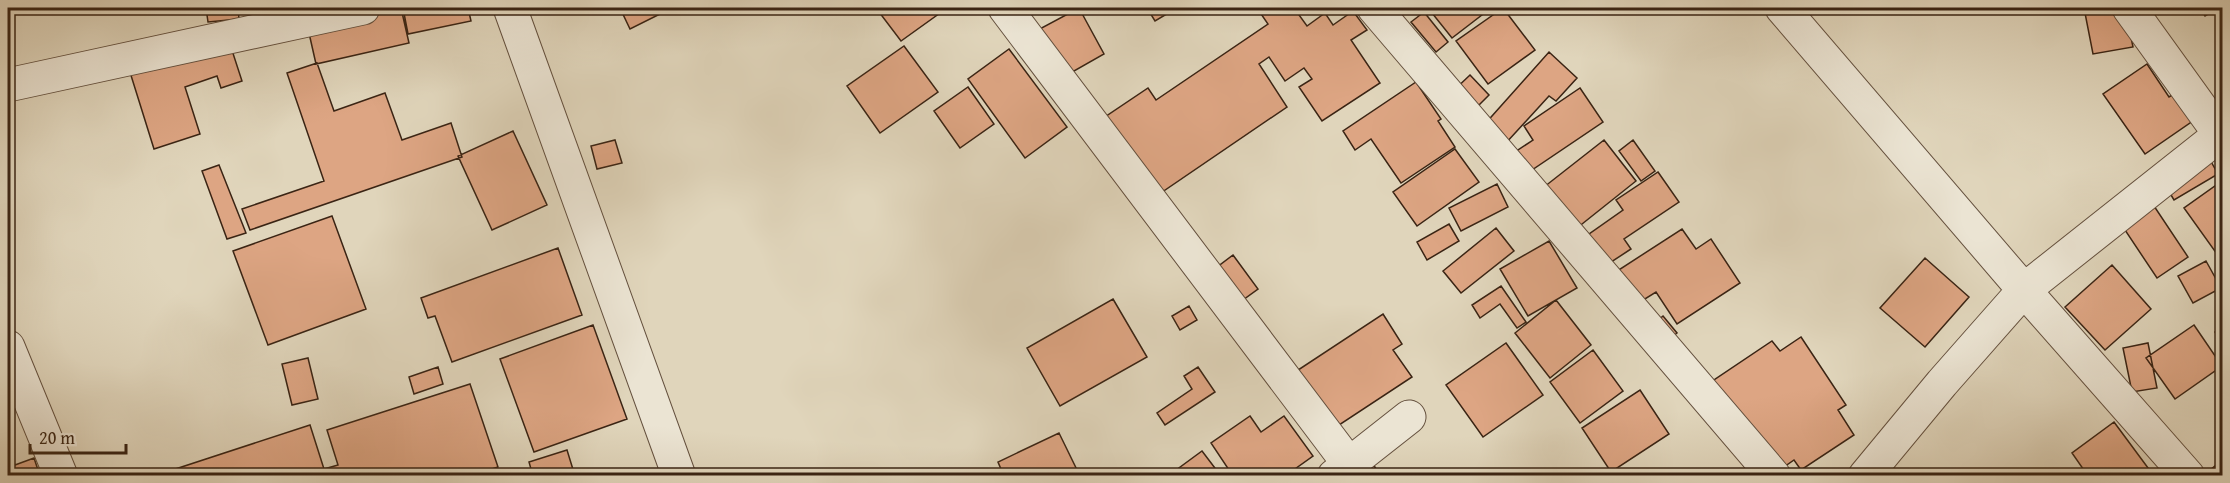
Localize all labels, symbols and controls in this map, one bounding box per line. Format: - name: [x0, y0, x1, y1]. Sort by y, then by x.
- scale bar: [30, 417, 126, 455]
- text: 20 m: [39, 424, 75, 451]

